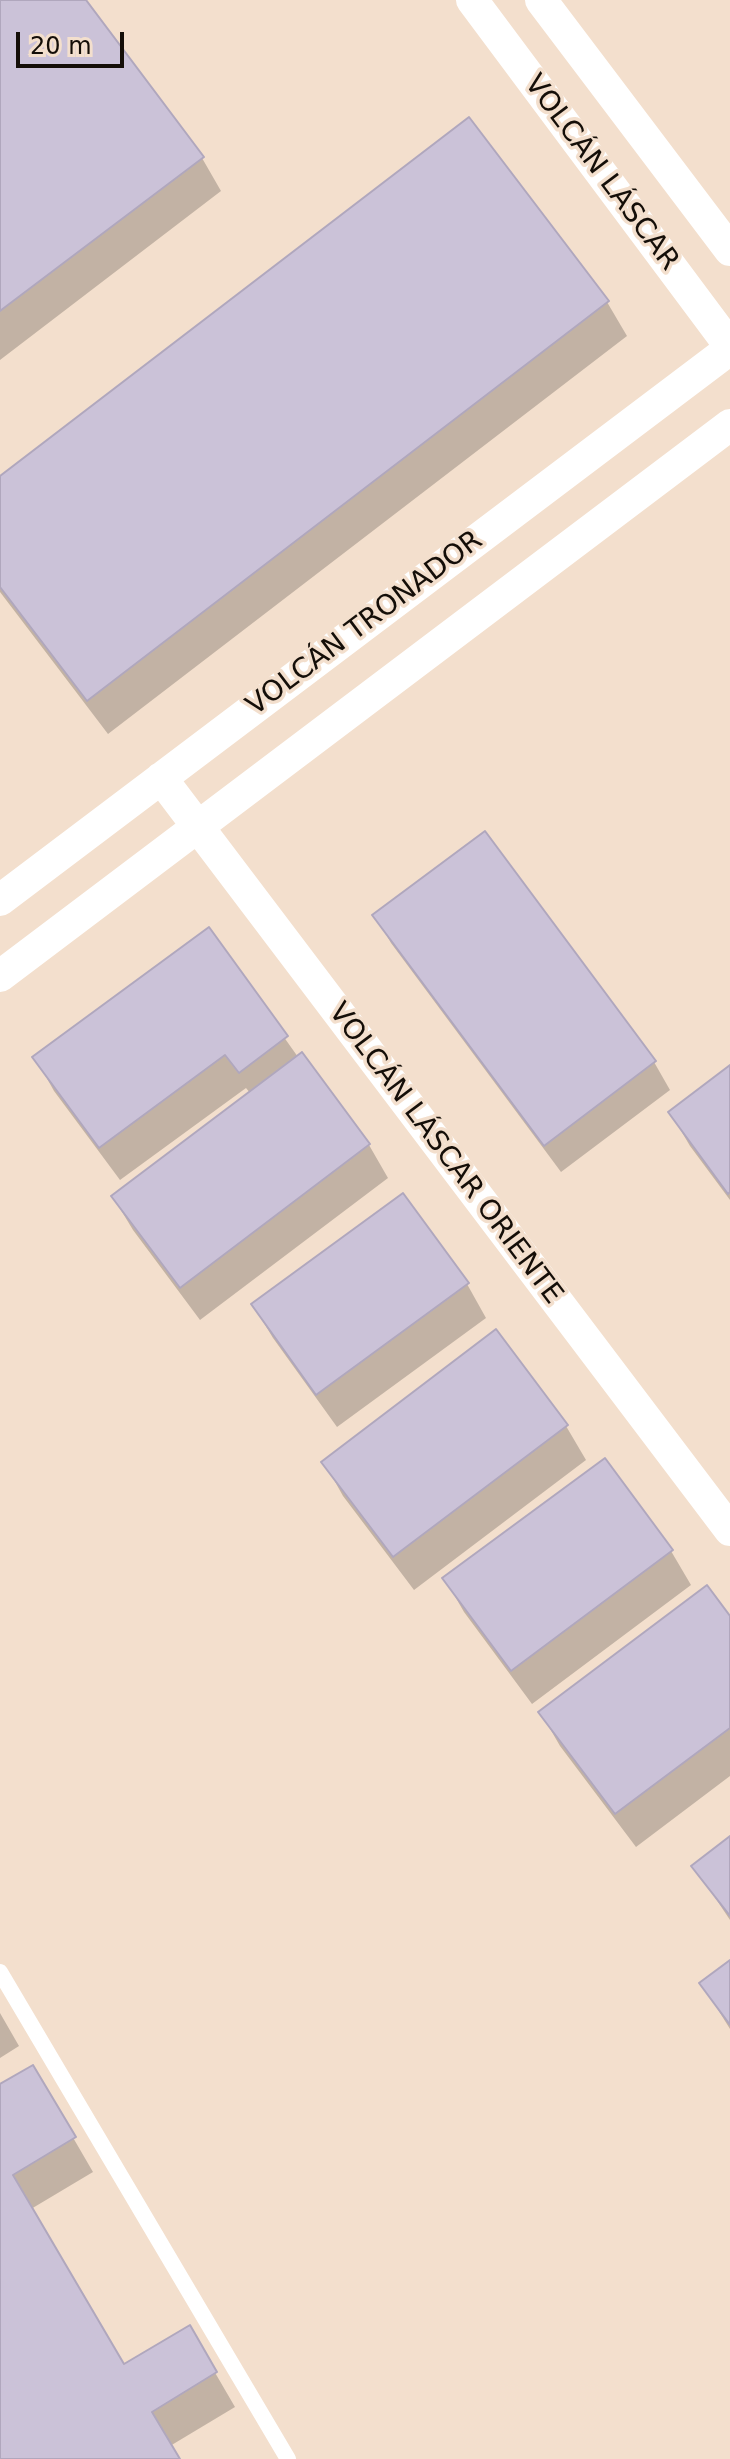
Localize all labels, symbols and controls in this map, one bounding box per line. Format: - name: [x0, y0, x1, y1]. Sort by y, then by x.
- scale bar: [20, 16, 128, 66]
- text: 20 m: [30, 32, 92, 60]
- street label: VOLCÁN LÁSCAR: [517, 69, 685, 277]
- street label: VOLCÁN TRONADOR: [240, 524, 490, 724]
- street label: VOLCÁN LÁSCAR ORIENTE: [321, 997, 569, 1311]

